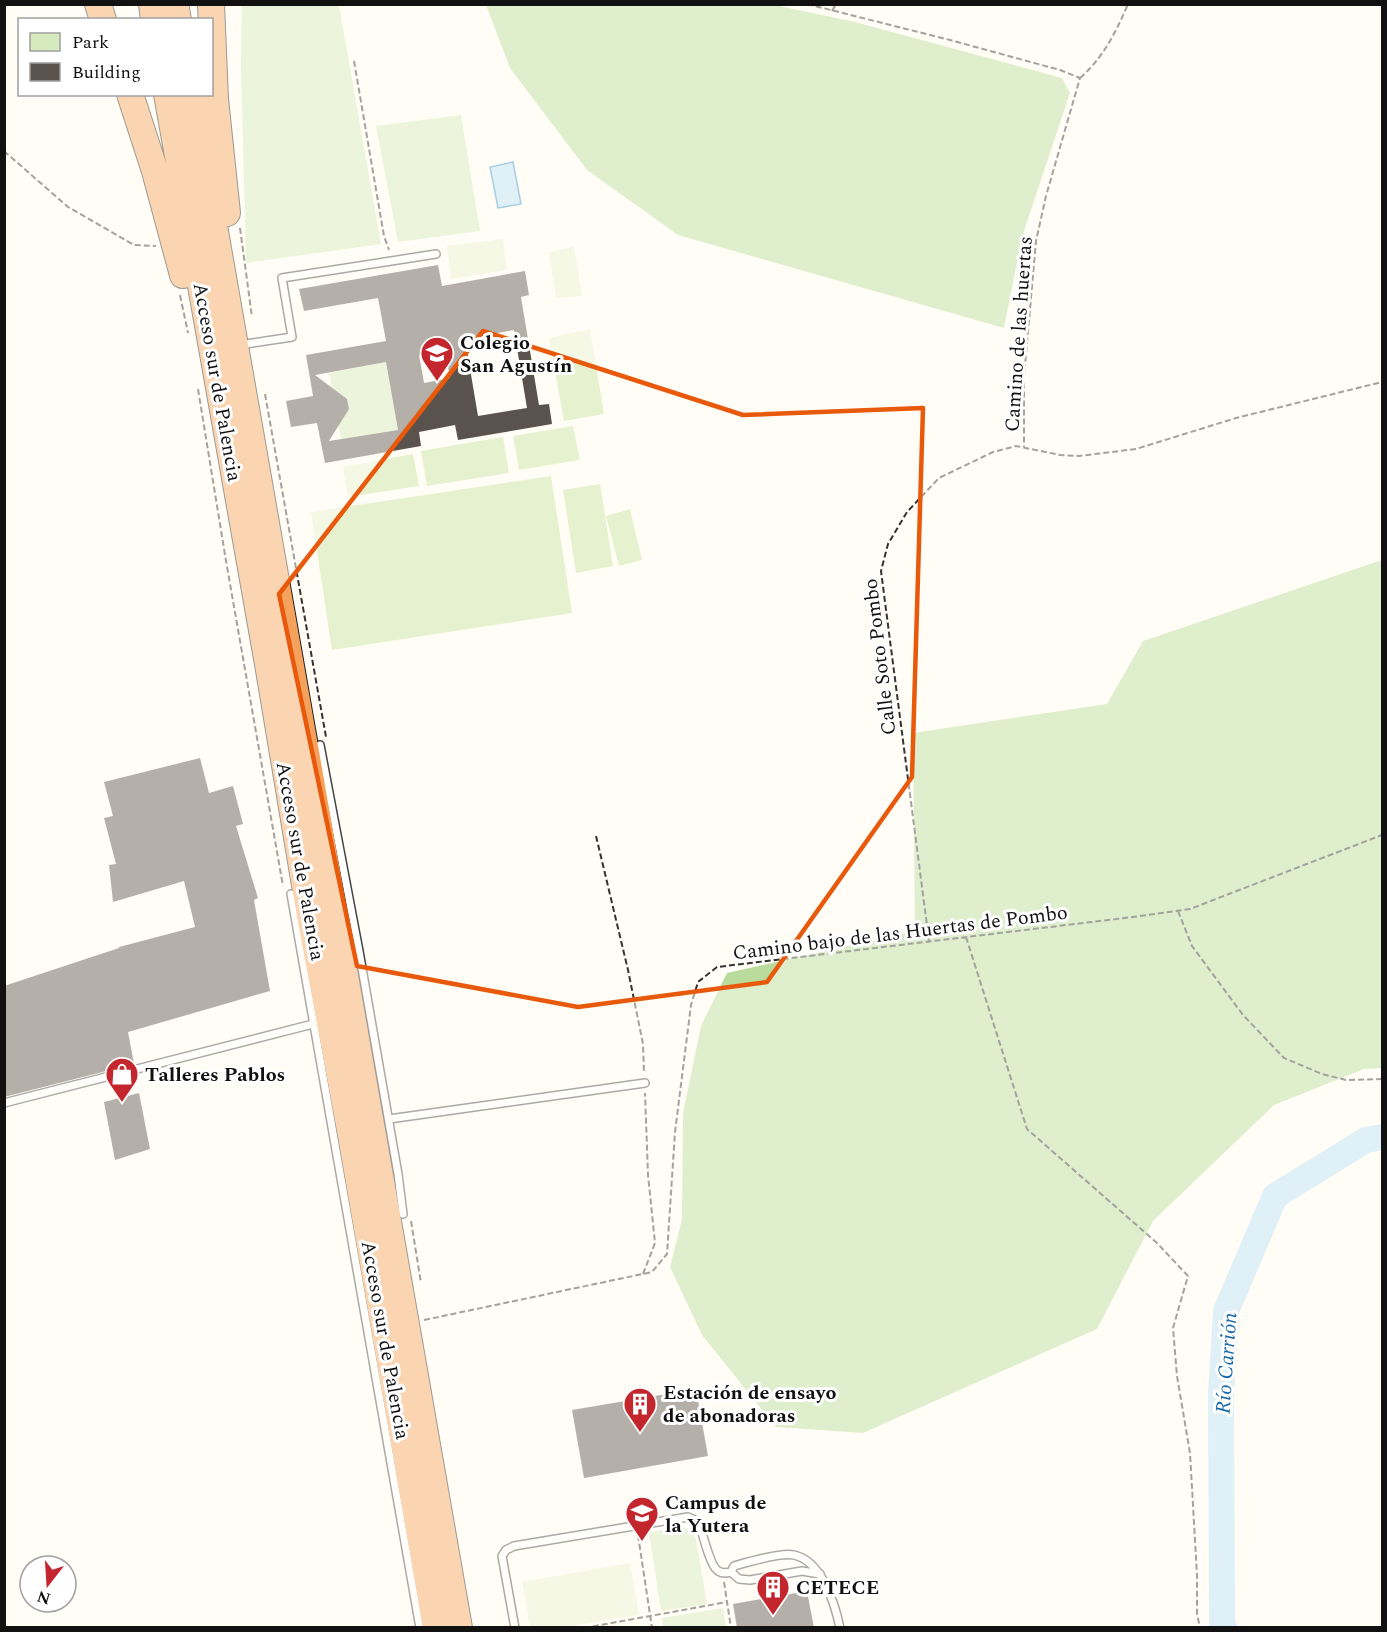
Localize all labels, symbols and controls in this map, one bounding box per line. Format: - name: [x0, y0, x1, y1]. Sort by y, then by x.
- legend: [18, 18, 213, 96]
- text: Park: [72, 29, 109, 56]
- text: Building: [72, 59, 141, 86]
- street label: Camino de las huertas: [997, 235, 1041, 433]
- street label: Acceso sur de Palencia: [185, 280, 249, 484]
- place label: Colegio San Agustín: [460, 328, 572, 381]
- school or university icon: Colegio San Agustín: [419, 335, 455, 382]
- street label: Calle Soto Pombo: [856, 577, 904, 737]
- street label: Acceso sur de Palencia: [268, 759, 332, 963]
- street label: Camino bajo de las Huertas de Pombo: [731, 898, 1069, 968]
- shop icon: Talleres Pablos: [104, 1056, 140, 1103]
- place label: Talleres Pablos: [145, 1060, 285, 1090]
- street label: Acceso sur de Palencia: [353, 1238, 417, 1442]
- water label: Río Carrión: [1207, 1311, 1247, 1415]
- place label: Estación de ensayo de abonadoras: [663, 1378, 836, 1431]
- building icon: Estación de ensayo de abonadoras: [622, 1386, 658, 1433]
- place label: Campus de la Yutera: [665, 1488, 767, 1541]
- school or university icon: Campus de la Yutera: [624, 1495, 660, 1542]
- north arrow: [18, 1554, 78, 1614]
- building icon: CETECE: [755, 1569, 791, 1616]
- place label: CETECE: [796, 1573, 879, 1603]
- text: N: [34, 1584, 54, 1611]

